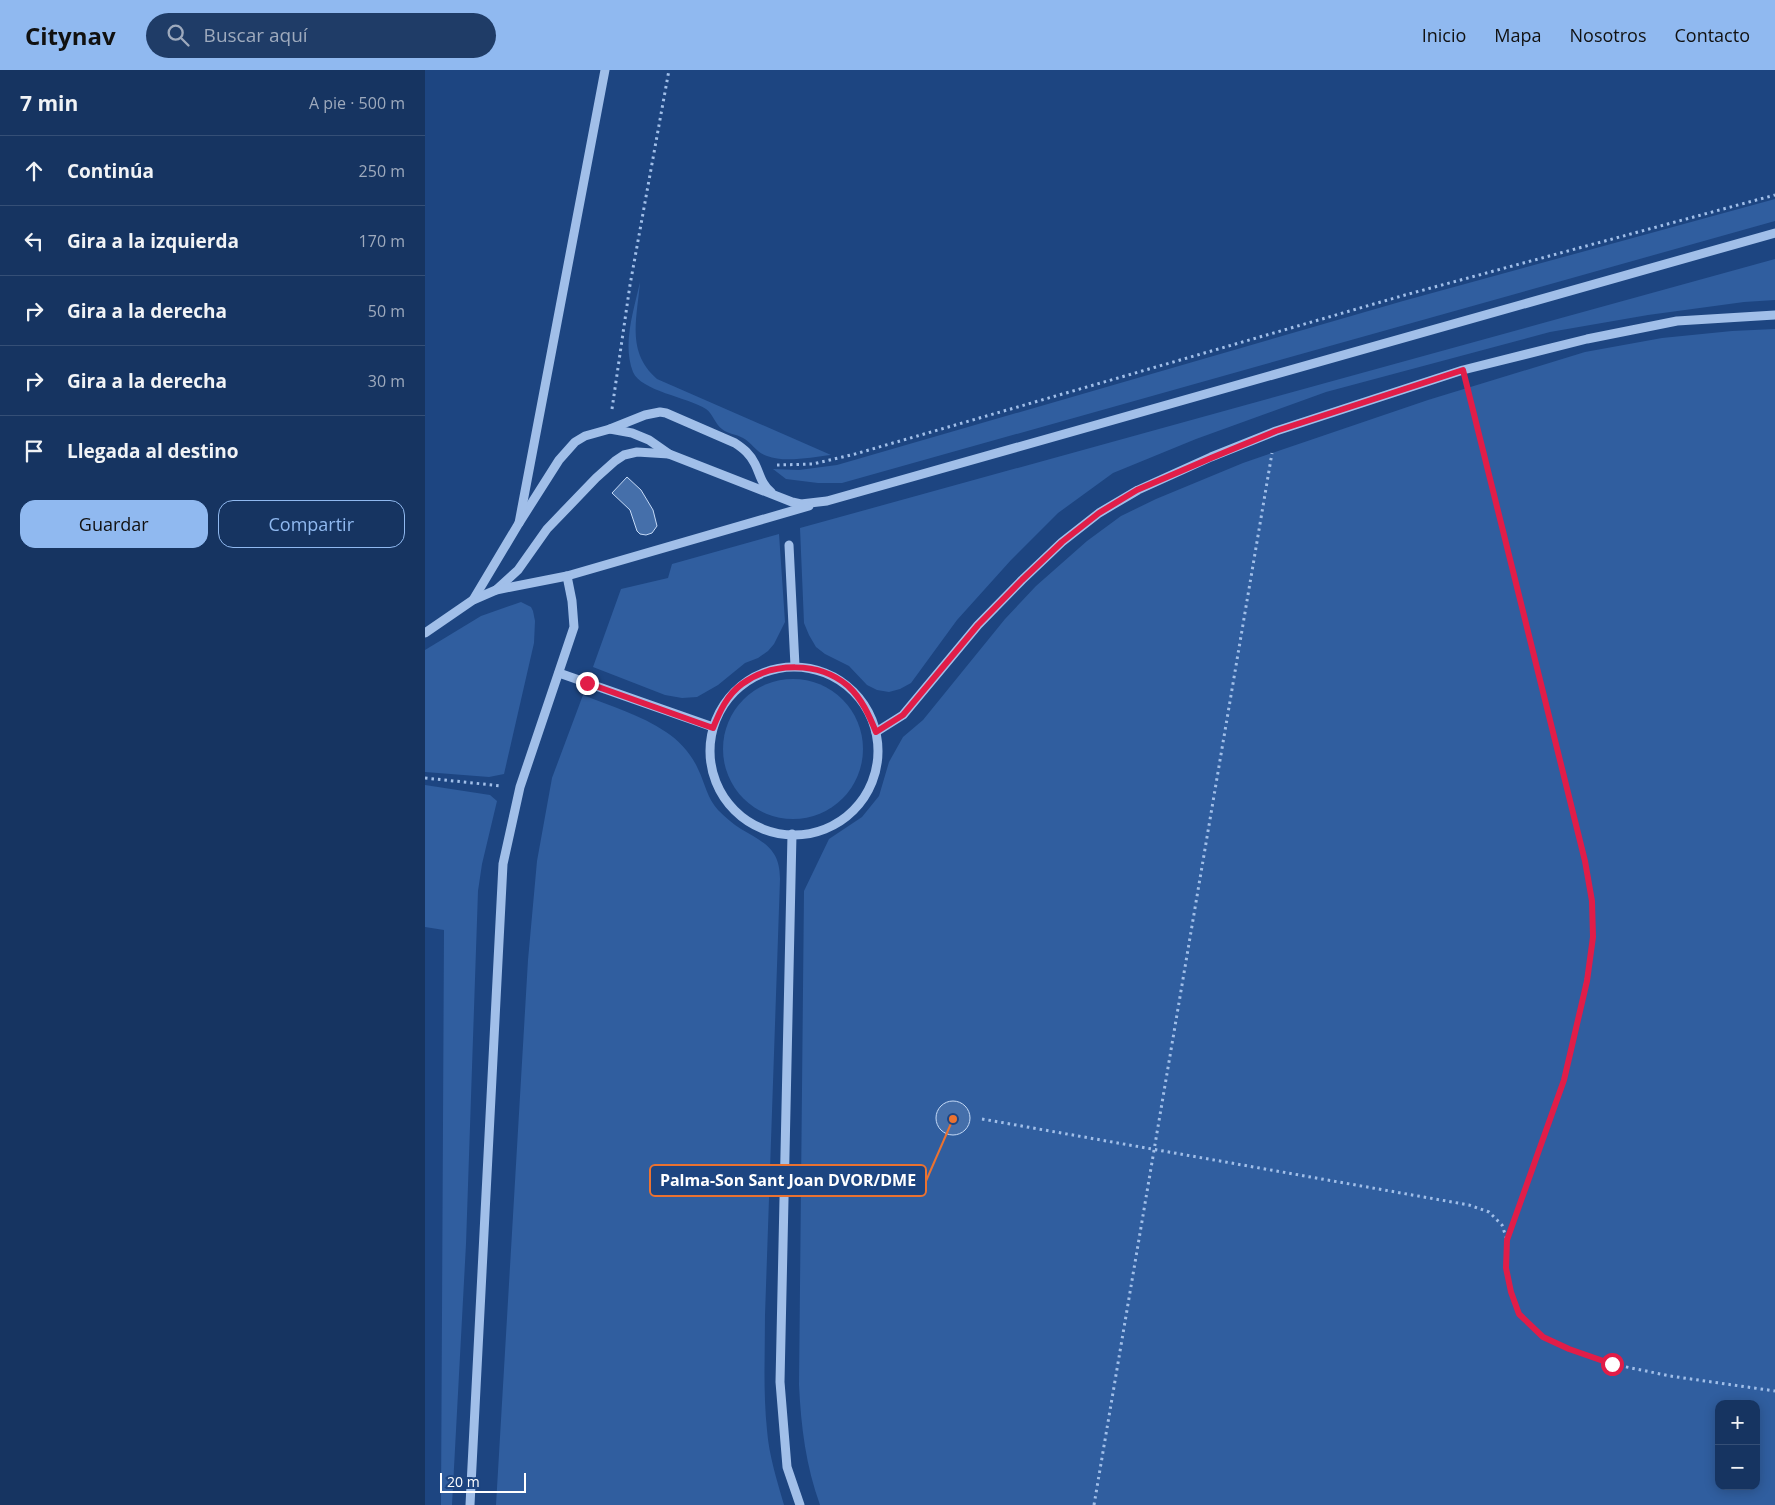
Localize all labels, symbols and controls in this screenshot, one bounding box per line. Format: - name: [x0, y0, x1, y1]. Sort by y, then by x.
- search box: [146, 13, 496, 58]
- text: Citynav: [25, 19, 116, 52]
- icon: search: [164, 21, 192, 49]
- text: Buscar aquí: [204, 22, 308, 48]
- text: Inicio: [1422, 23, 1466, 47]
- text: Mapa: [1494, 23, 1542, 47]
- text: Nosotros: [1570, 23, 1647, 47]
- text: Contacto: [1675, 23, 1750, 47]
- text: 7 min: [20, 89, 78, 117]
- text: A pie · 500 m: [309, 92, 405, 114]
- icon: ahead: [20, 157, 48, 185]
- text: Continúa: [67, 158, 154, 184]
- text: 250 m: [359, 160, 405, 182]
- icon: left: [20, 227, 48, 255]
- text: Gira a la izquierda: [67, 228, 239, 254]
- text: 170 m: [359, 230, 405, 252]
- icon: right: [20, 297, 48, 325]
- text: Gira a la derecha: [67, 298, 227, 324]
- text: 50 m: [368, 300, 405, 322]
- icon: right: [20, 367, 48, 395]
- text: Gira a la derecha: [67, 368, 227, 394]
- text: 30 m: [368, 370, 405, 392]
- icon: arrive: [20, 437, 48, 465]
- text: Llegada al destino: [67, 438, 239, 464]
- button: Guardar: [20, 500, 208, 548]
- button: Compartir: [218, 500, 405, 548]
- route end: [576, 672, 599, 695]
- callout: Palma-Son Sant Joan DVOR/DME: [650, 1165, 926, 1196]
- text: Palma-Son Sant Joan DVOR/DME: [660, 1169, 916, 1191]
- route start: [1601, 1353, 1624, 1376]
- map controls: [1715, 1400, 1760, 1490]
- button: +: [1715, 1400, 1760, 1445]
- button: −: [1715, 1445, 1760, 1490]
- scale bar: [440, 1470, 526, 1493]
- text: 20 m: [447, 1472, 480, 1491]

